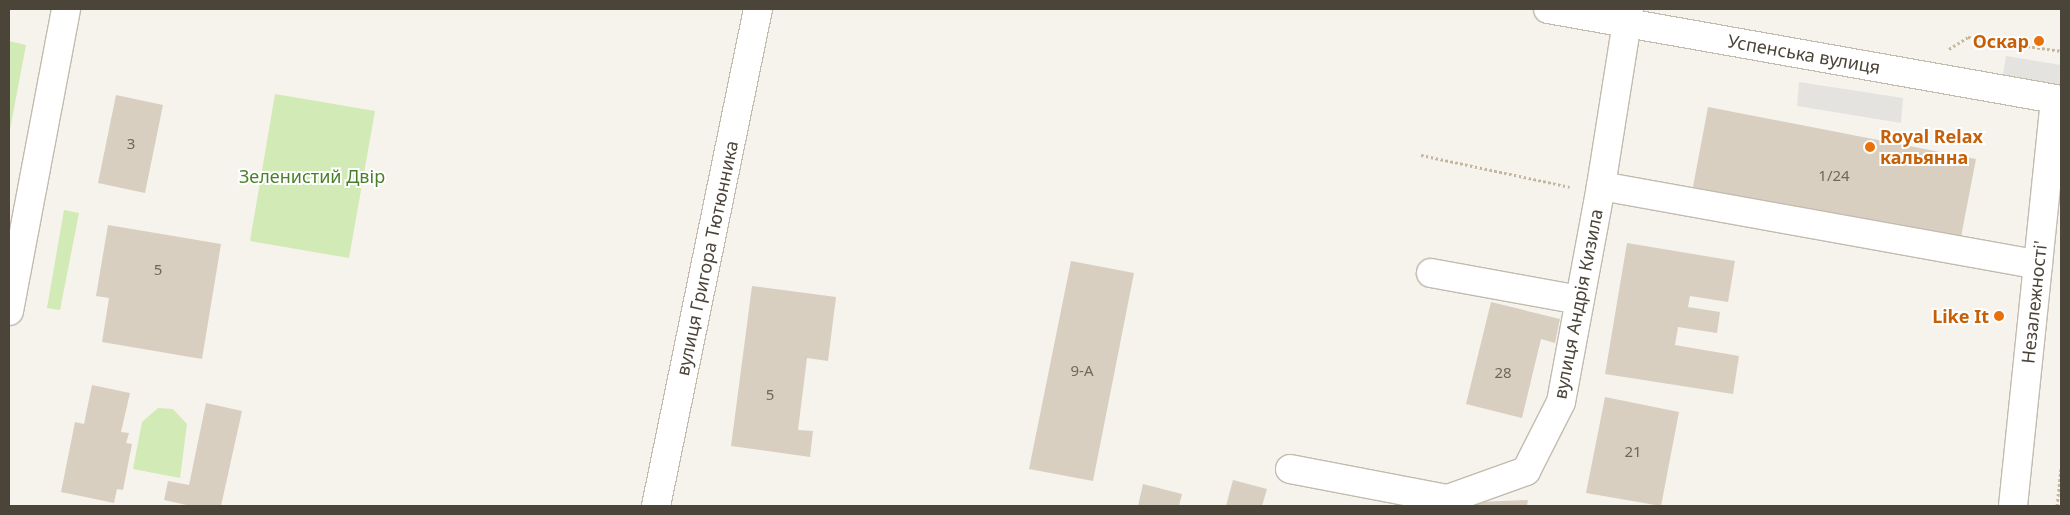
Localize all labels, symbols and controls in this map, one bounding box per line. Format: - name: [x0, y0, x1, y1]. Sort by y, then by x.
- street label: Успенська вулиця: [1726, 30, 1882, 78]
- place label: Оскар: [1973, 30, 2029, 52]
- marker: Оскар: [2033, 35, 2045, 47]
- place label: Royal Relax кальянна: [1880, 126, 1983, 168]
- house number: 3: [127, 135, 135, 153]
- street label: вулиця Григора Тютюнника: [672, 139, 742, 377]
- marker: Royal Relax кальянна: [1864, 141, 1876, 153]
- park label: Зеленистий Двір: [239, 165, 385, 187]
- house number: 1/24: [1818, 167, 1850, 185]
- street label: вулиця Андрія Кизила: [1549, 207, 1607, 401]
- street label: Незалежності': [2017, 239, 2051, 365]
- house number: 5: [154, 261, 162, 279]
- place label: Like It: [1932, 305, 1989, 327]
- marker: Like It: [1993, 310, 2005, 322]
- house number: 9-А: [1071, 362, 1093, 380]
- house number: 28: [1494, 364, 1512, 382]
- house number: 5: [766, 386, 774, 404]
- house number: 21: [1624, 443, 1642, 461]

